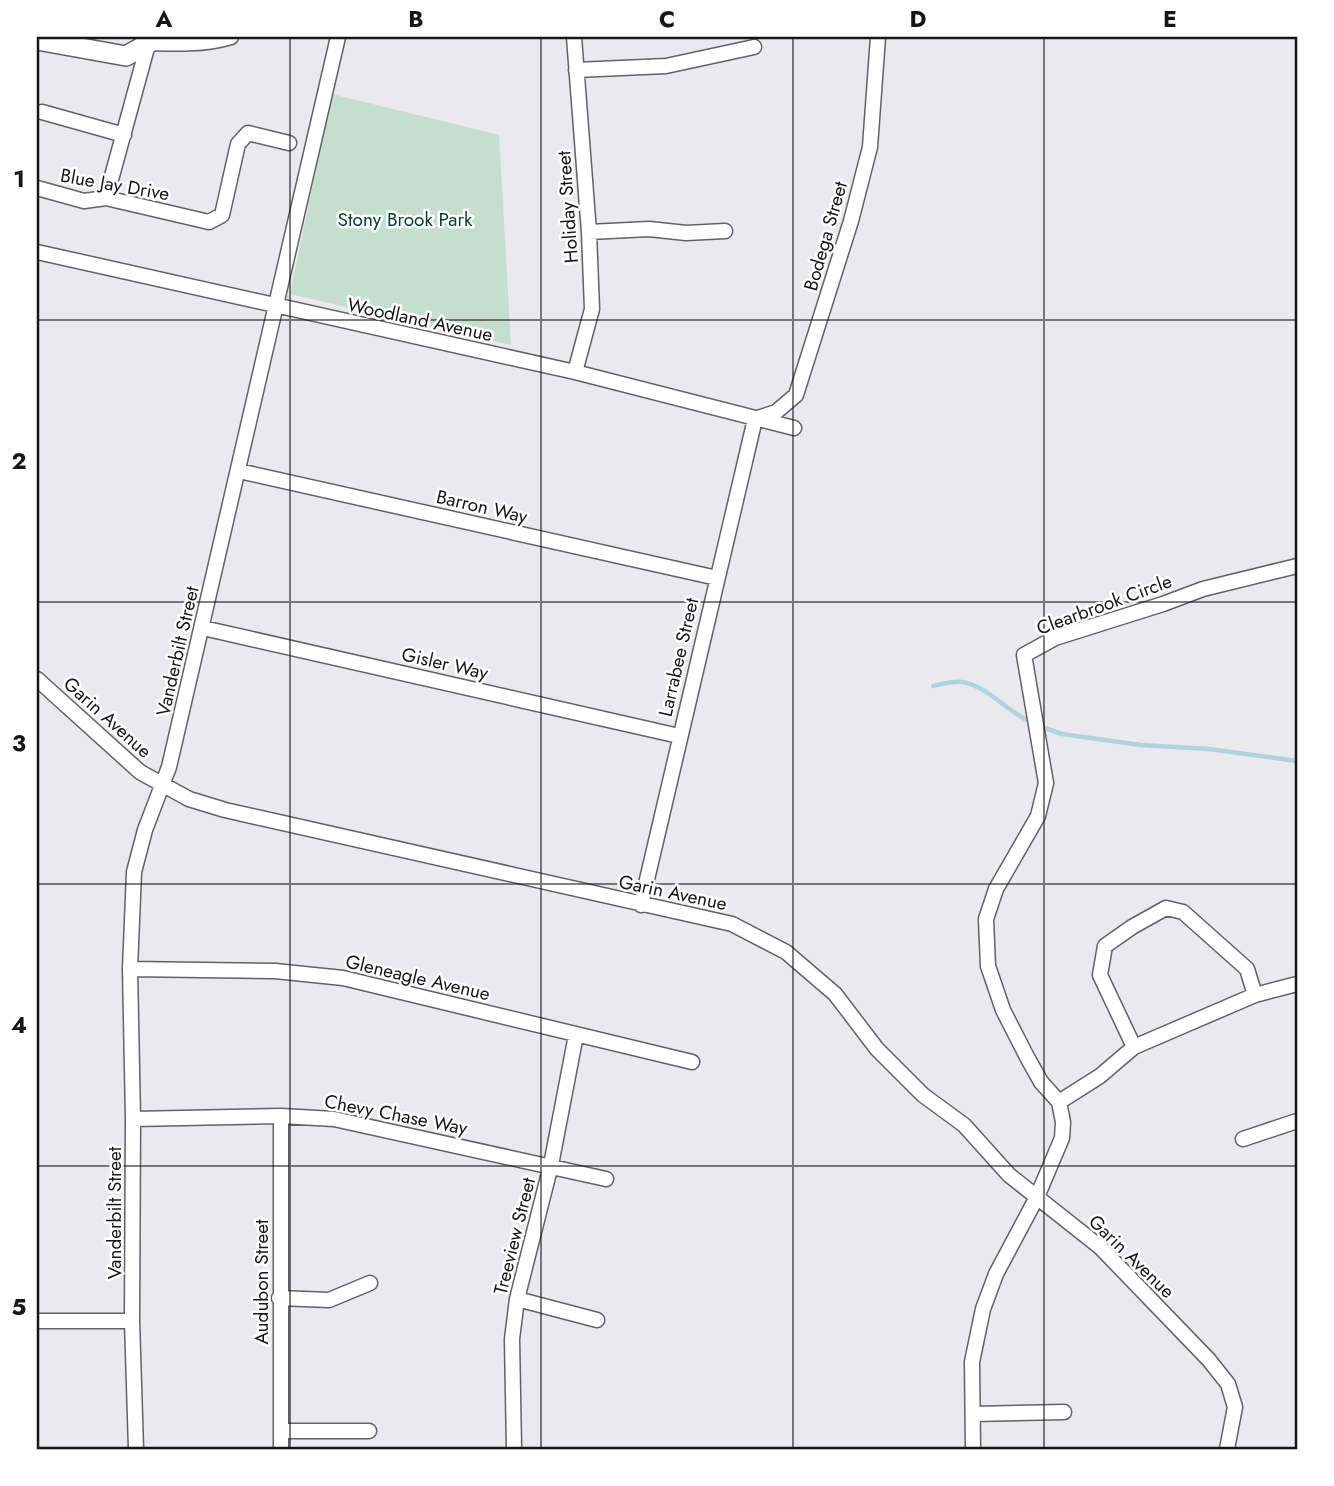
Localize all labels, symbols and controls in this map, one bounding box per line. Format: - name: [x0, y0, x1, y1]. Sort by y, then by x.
- text: A: [155, 2, 173, 36]
- text: B: [408, 2, 424, 36]
- text: C: [659, 2, 675, 36]
- text: D: [910, 2, 927, 36]
- text: E: [1163, 2, 1177, 36]
- street label: Holiday Street: [550, 149, 585, 264]
- text: 1: [13, 162, 25, 196]
- street label: Blue Jay Drive: [58, 162, 172, 207]
- street label: Bodega Street: [797, 178, 854, 294]
- park label: Stony Brook Park: [338, 206, 473, 233]
- street label: Woodland Avenue: [345, 291, 495, 348]
- text: 2: [11, 444, 27, 478]
- street label: Barron Way: [434, 483, 531, 530]
- street label: Clearbrook Circle: [1033, 567, 1176, 641]
- street label: Vanderbilt Street: [149, 583, 206, 719]
- street label: Larrabee Street: [652, 595, 705, 719]
- street label: Gisler Way: [399, 640, 491, 687]
- street label: Garin Avenue: [58, 670, 158, 764]
- text: 3: [12, 726, 26, 760]
- street label: Garin Avenue: [616, 868, 730, 917]
- street label: Gleneagle Avenue: [343, 948, 493, 1007]
- text: 4: [11, 1008, 27, 1042]
- street label: Chevy Chase Way: [322, 1087, 470, 1142]
- street label: Vanderbilt Street: [101, 1146, 128, 1279]
- street label: Treeview Street: [487, 1174, 542, 1297]
- street label: Garin Avenue: [1083, 1208, 1181, 1304]
- street label: Audubon Street: [248, 1219, 275, 1345]
- text: 5: [12, 1290, 26, 1324]

